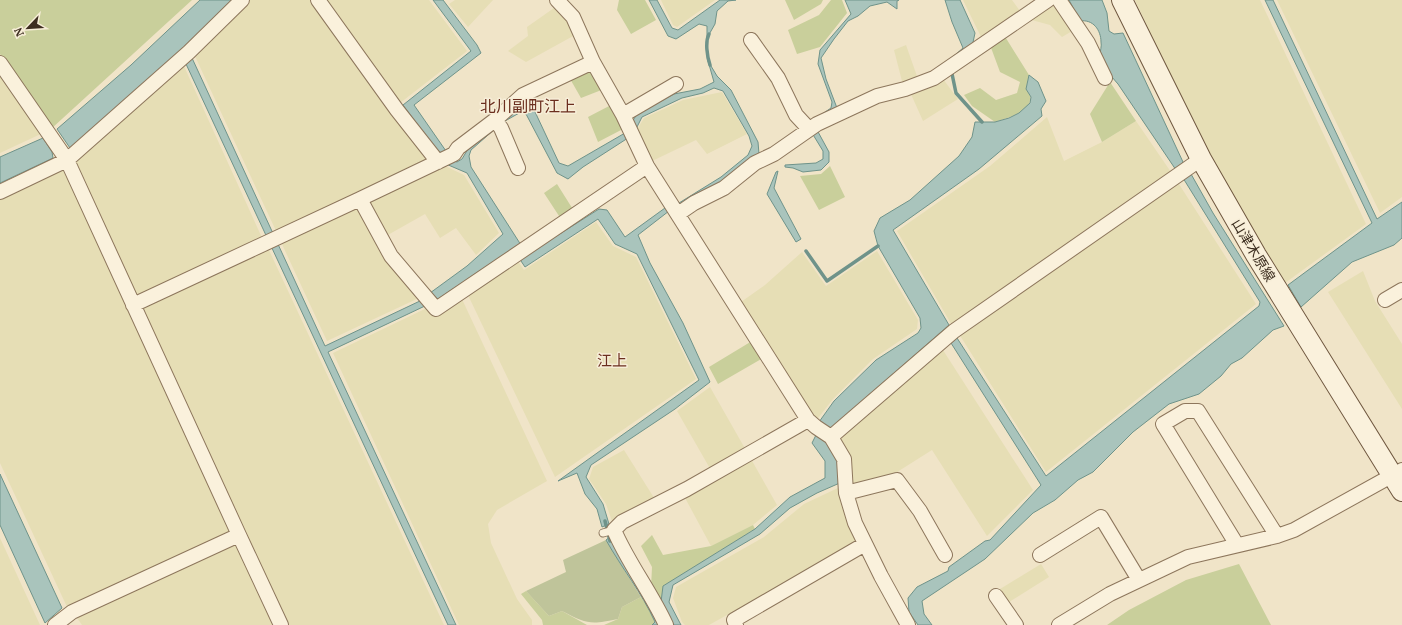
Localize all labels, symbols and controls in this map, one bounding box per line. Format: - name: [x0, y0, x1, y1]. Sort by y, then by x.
- north arrow: [8, 8, 48, 48]
- text: N: [11, 25, 27, 39]
- district label: 北川副町江上: [480, 95, 576, 117]
- street label: 山津木原線: [1228, 215, 1280, 285]
- district label: 江上: [597, 350, 627, 370]

